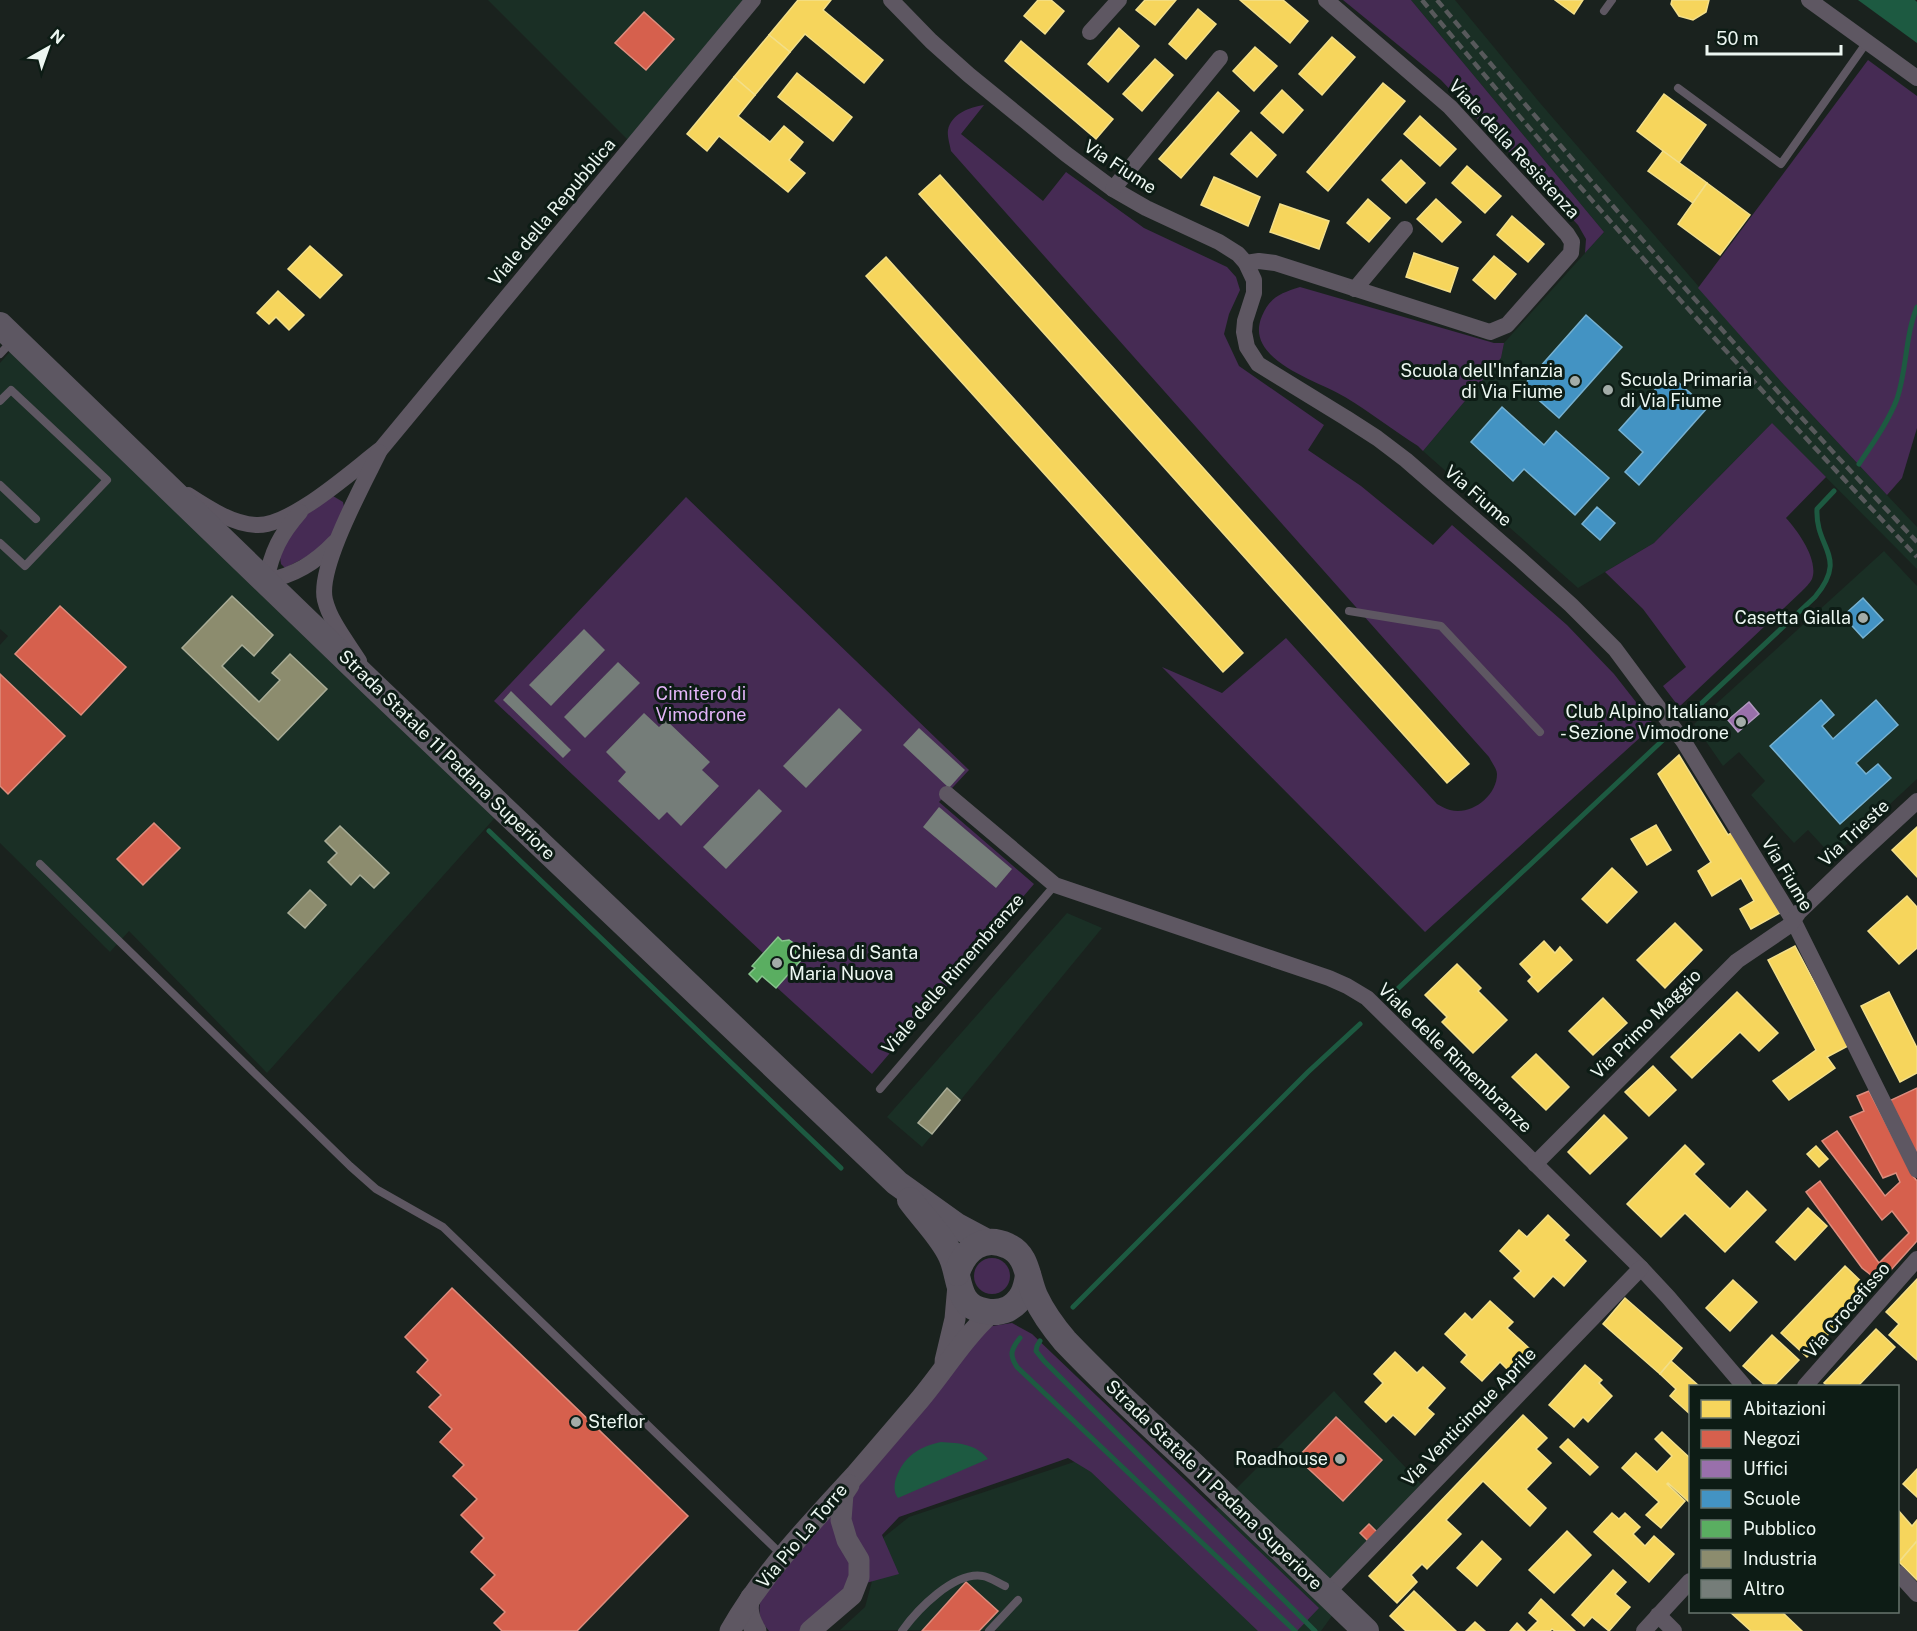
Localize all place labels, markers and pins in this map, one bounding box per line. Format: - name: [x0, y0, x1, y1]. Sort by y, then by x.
- place label: Scuola dell'Infanzia di Via Fiume: [1400, 360, 1563, 402]
- place label: Scuola Primaria di Via Fiume: [1620, 369, 1752, 411]
- marker: Scuola dell'Infanzia di Via Fiume: [1568, 374, 1582, 388]
- marker: Scuola Primaria di Via Fiume: [1601, 383, 1615, 397]
- place label: Casetta Gialla: [1734, 607, 1851, 628]
- marker: Casetta Gialla: [1856, 611, 1870, 625]
- place label: Club Alpino Italiano - Sezione Vimodrone: [1560, 701, 1729, 743]
- marker: Club Alpino Italiano - Sezione Vimodrone: [1734, 715, 1748, 729]
- place label: Chiesa di Santa Maria Nuova: [789, 942, 918, 984]
- marker: Chiesa di Santa Maria Nuova: [770, 956, 784, 970]
- place label: Steflor: [588, 1411, 646, 1432]
- marker: Steflor: [569, 1415, 583, 1429]
- place label: Roadhouse: [1235, 1448, 1328, 1469]
- marker: Roadhouse: [1333, 1452, 1347, 1466]

